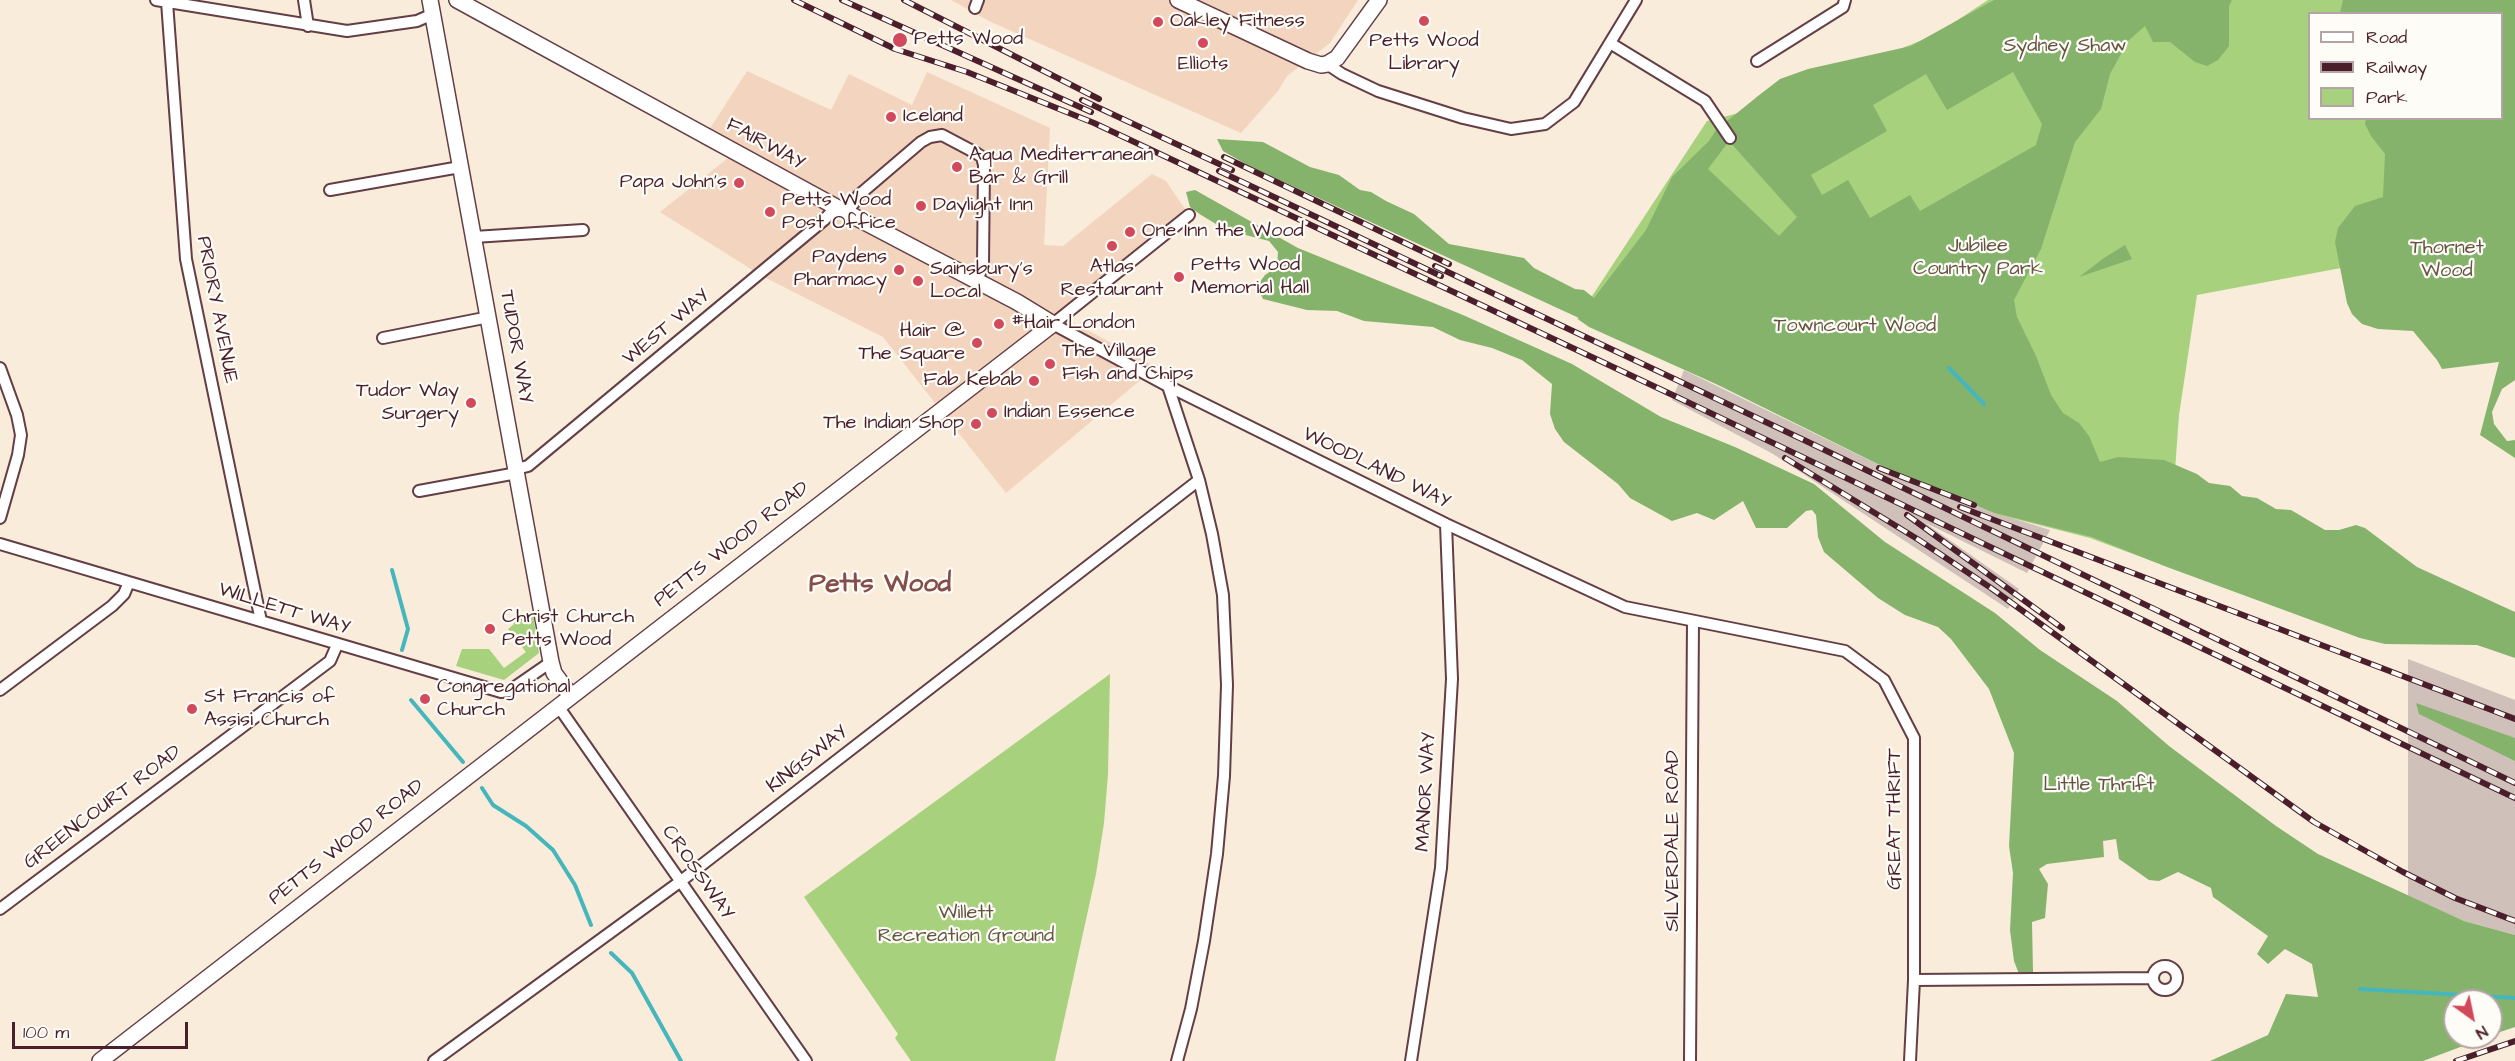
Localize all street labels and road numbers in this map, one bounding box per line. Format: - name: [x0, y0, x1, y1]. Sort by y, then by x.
- street label: FAIRWAY: [721, 114, 809, 176]
- street label: PRIORY AVENUE: [190, 234, 242, 386]
- street label: WEST WAY: [619, 285, 715, 371]
- street label: TUDOR WAY: [493, 288, 537, 406]
- street label: WOODLAND WAY: [1298, 423, 1454, 515]
- street label: PETTS WOOD ROAD: [650, 477, 814, 613]
- street label: WILLETT WAY: [215, 579, 353, 641]
- street label: KINGSWAY: [763, 721, 853, 799]
- street label: MANOR WAY: [1412, 732, 1442, 852]
- street label: GREENCOURT ROAD: [19, 741, 187, 875]
- street label: GREAT THRIFT: [1884, 748, 1908, 890]
- street label: SILVERDALE ROAD: [1662, 750, 1686, 932]
- street label: PETTS WOOD ROAD: [265, 775, 429, 911]
- street label: CROSSWAY: [656, 821, 738, 925]

